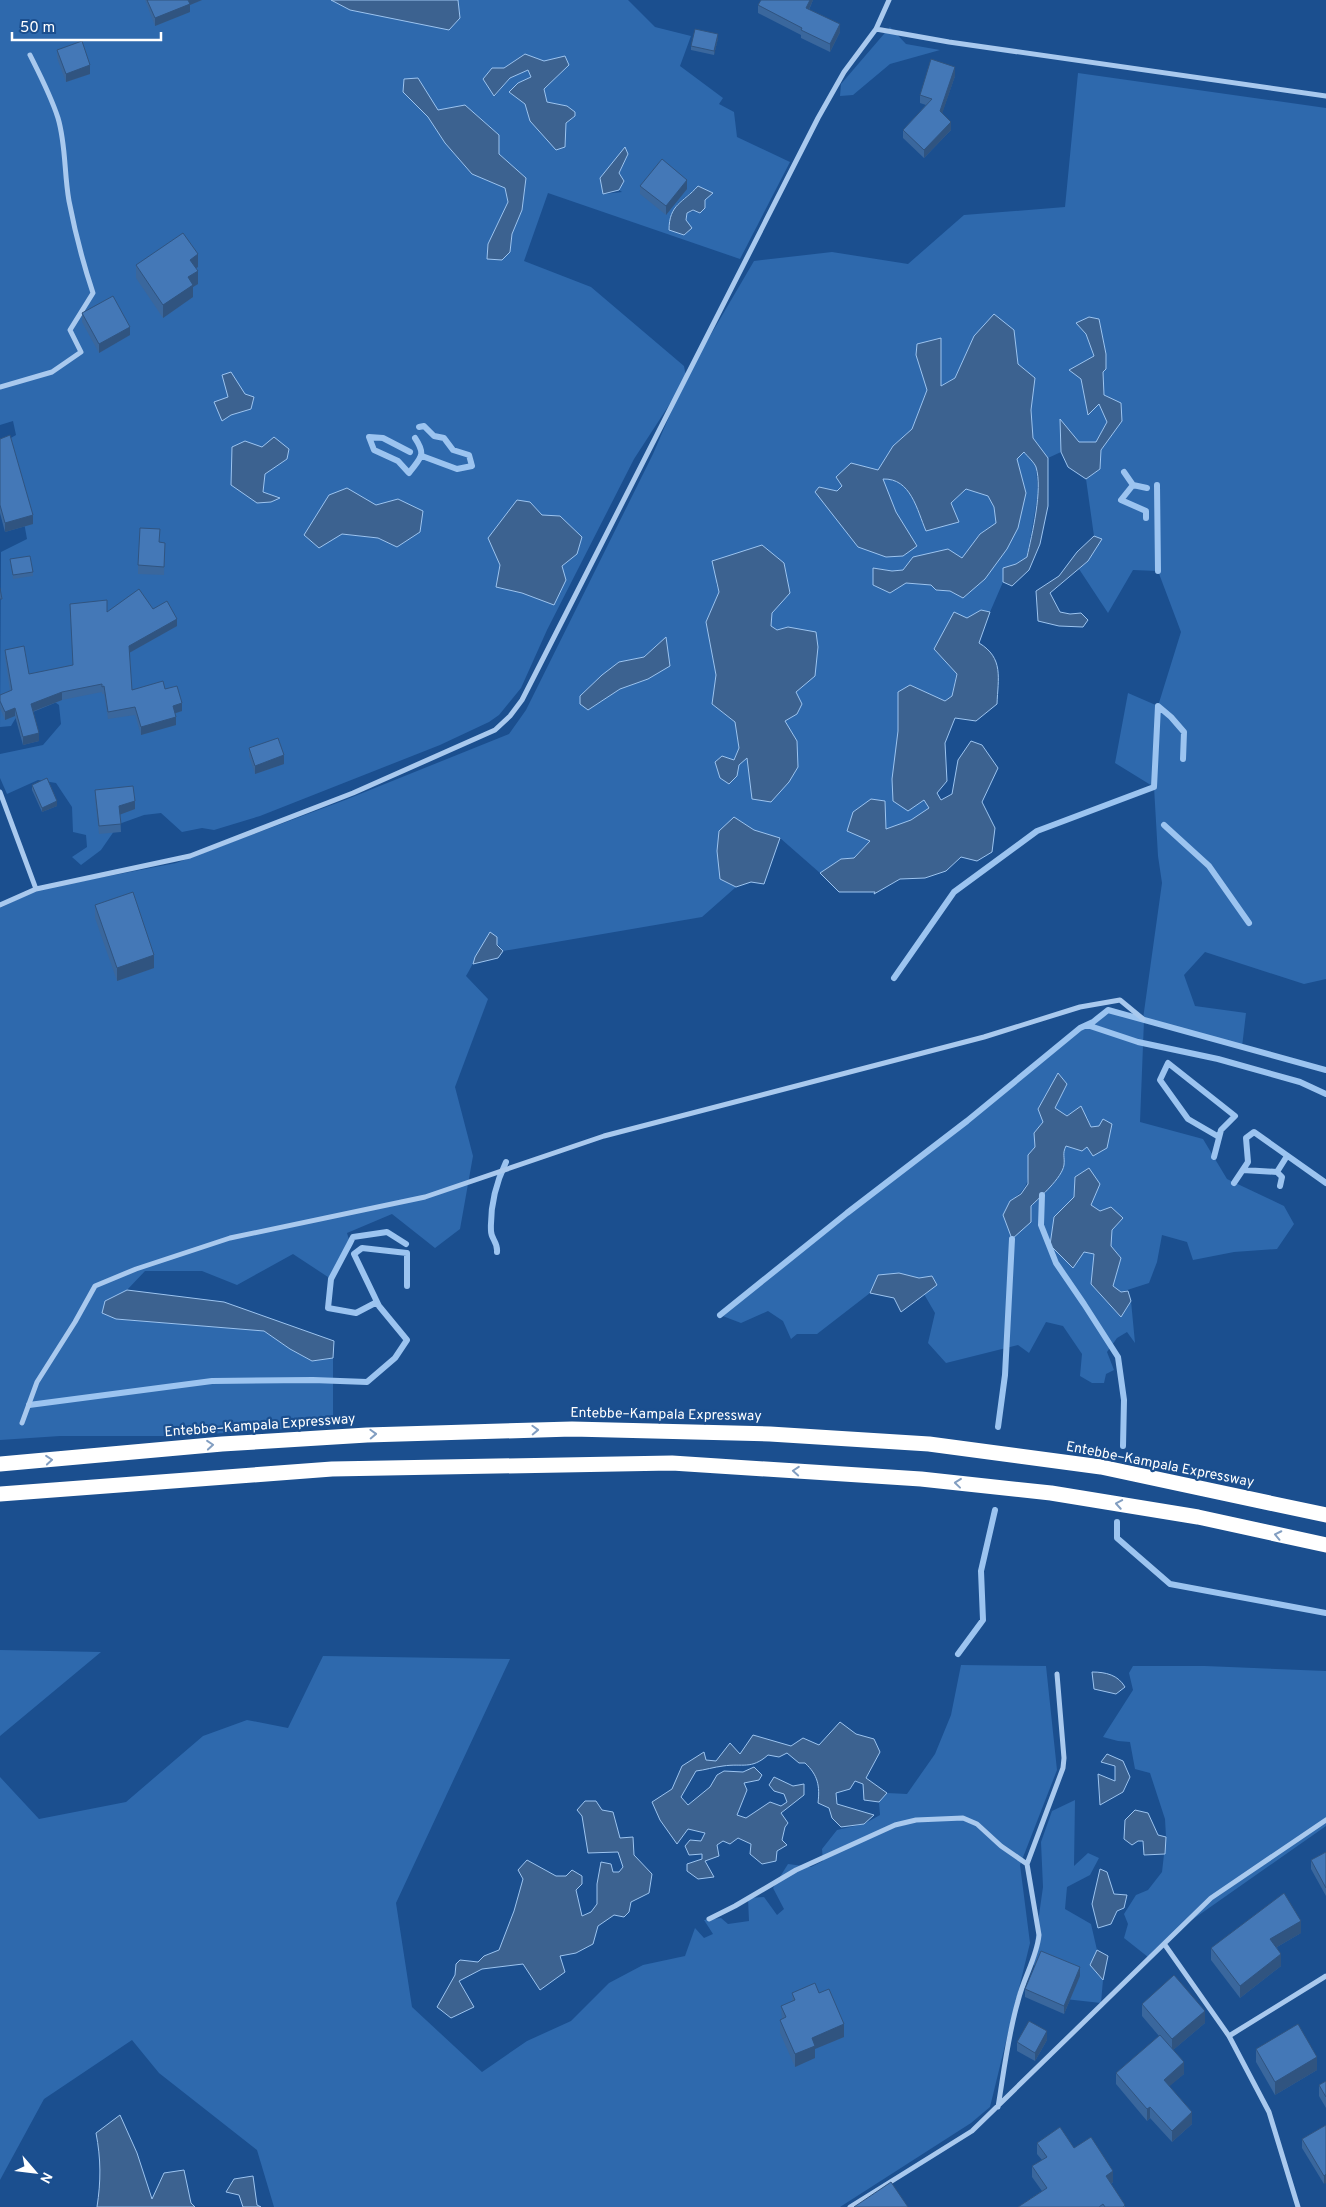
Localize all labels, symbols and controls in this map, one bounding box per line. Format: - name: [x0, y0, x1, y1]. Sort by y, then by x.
- scale bar: [12, 10, 161, 42]
- text: 50 m: [20, 19, 55, 38]
- street label: Entebbe–Kampala Expressway: [570, 1405, 762, 1425]
- street label: Entebbe–Kampala Expressway: [164, 1411, 356, 1441]
- one-way arrow: [531, 1424, 539, 1435]
- one-way arrow: [369, 1429, 377, 1440]
- street label: Entebbe–Kampala Expressway: [1064, 1438, 1256, 1492]
- one-way arrow: [207, 1440, 215, 1451]
- one-way arrow: [45, 1455, 53, 1466]
- one-way arrow: [792, 1466, 800, 1477]
- one-way arrow: [954, 1478, 962, 1489]
- one-way arrow: [1115, 1500, 1123, 1510]
- one-way arrow: [1274, 1530, 1283, 1541]
- north arrow: [10, 2147, 60, 2197]
- text: N: [35, 2169, 55, 2186]

